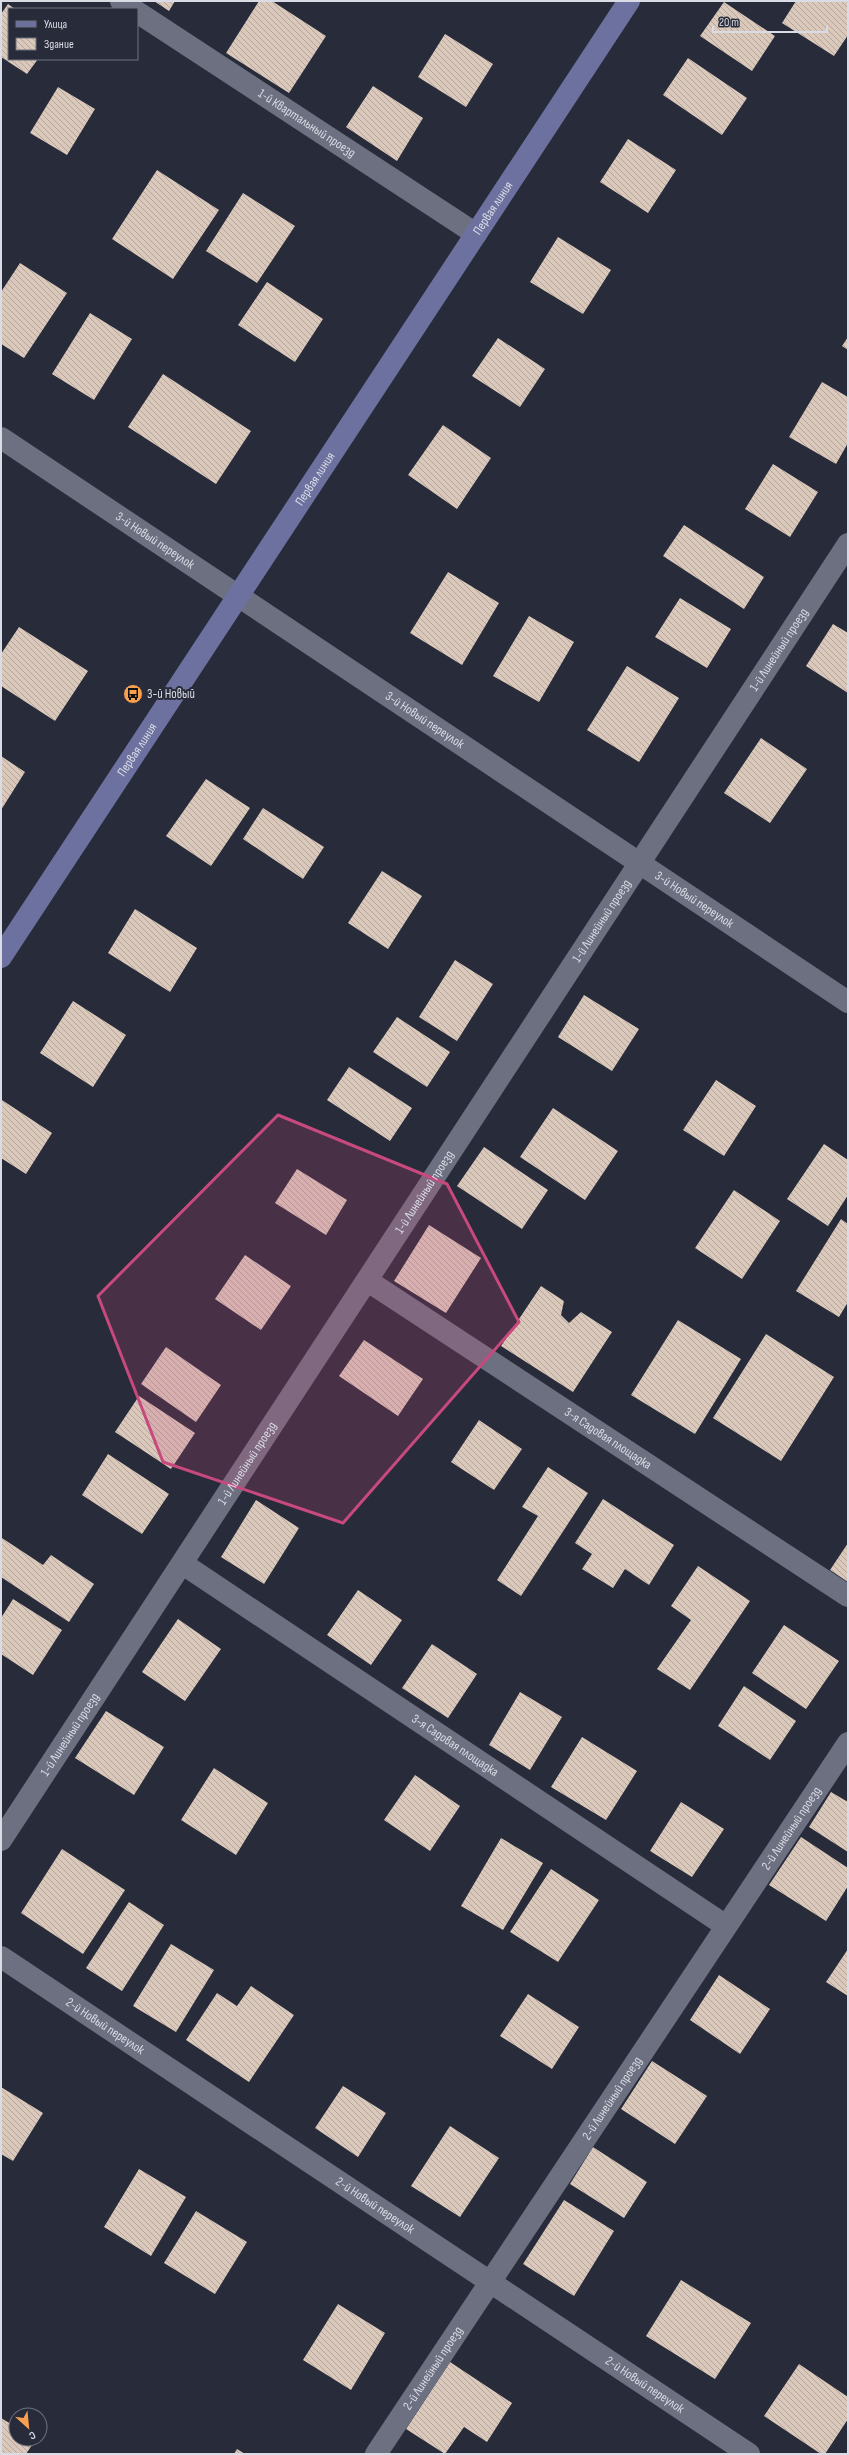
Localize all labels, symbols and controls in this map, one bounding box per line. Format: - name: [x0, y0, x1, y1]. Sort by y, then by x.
- legend: [8, 8, 138, 60]
- scale bar: [713, 8, 827, 34]
- text: 20 m: [719, 15, 739, 30]
- text: Улица: [44, 17, 68, 32]
- text: Здание: [44, 37, 74, 52]
- street label: 1-й Квартальный проезд: [255, 85, 359, 161]
- street label: Первая линия: [470, 178, 516, 238]
- street label: Первая линия: [292, 449, 338, 509]
- street label: 3-й Новый переулок: [113, 509, 198, 573]
- street label: 1-й Линейный проезд: [746, 605, 812, 694]
- bus stop icon: 3-й Новый: [122, 683, 144, 705]
- place label: 3-й Новый: [147, 686, 195, 702]
- street label: 3-й Новый переулок: [382, 688, 467, 752]
- street label: Первая линия: [114, 720, 161, 780]
- street label: 3-й Новый переулок: [652, 868, 737, 932]
- street label: 1-й Линейный проезд: [569, 876, 635, 965]
- street label: 1-й Линейный проезд: [391, 1148, 457, 1237]
- street label: 3-я Садовая площадка: [561, 1404, 655, 1473]
- street label: 1-й Линейный проезд: [214, 1419, 280, 1508]
- street label: 1-й Линейный проезд: [37, 1690, 103, 1779]
- street label: 3-я Садовая площадка: [409, 1711, 502, 1780]
- street label: 2-й Линейный проезд: [758, 1784, 825, 1873]
- street label: 2-й Новый переулок: [63, 1994, 148, 2058]
- street label: 2-й Линейный проезд: [579, 2054, 646, 2143]
- street label: 2-й Новый переулок: [333, 2174, 417, 2237]
- street label: 2-й Линейный проезд: [400, 2323, 466, 2413]
- street label: 2-й Новый переулок: [602, 2353, 687, 2417]
- north arrow: [8, 2407, 48, 2447]
- text: С: [27, 2428, 38, 2443]

